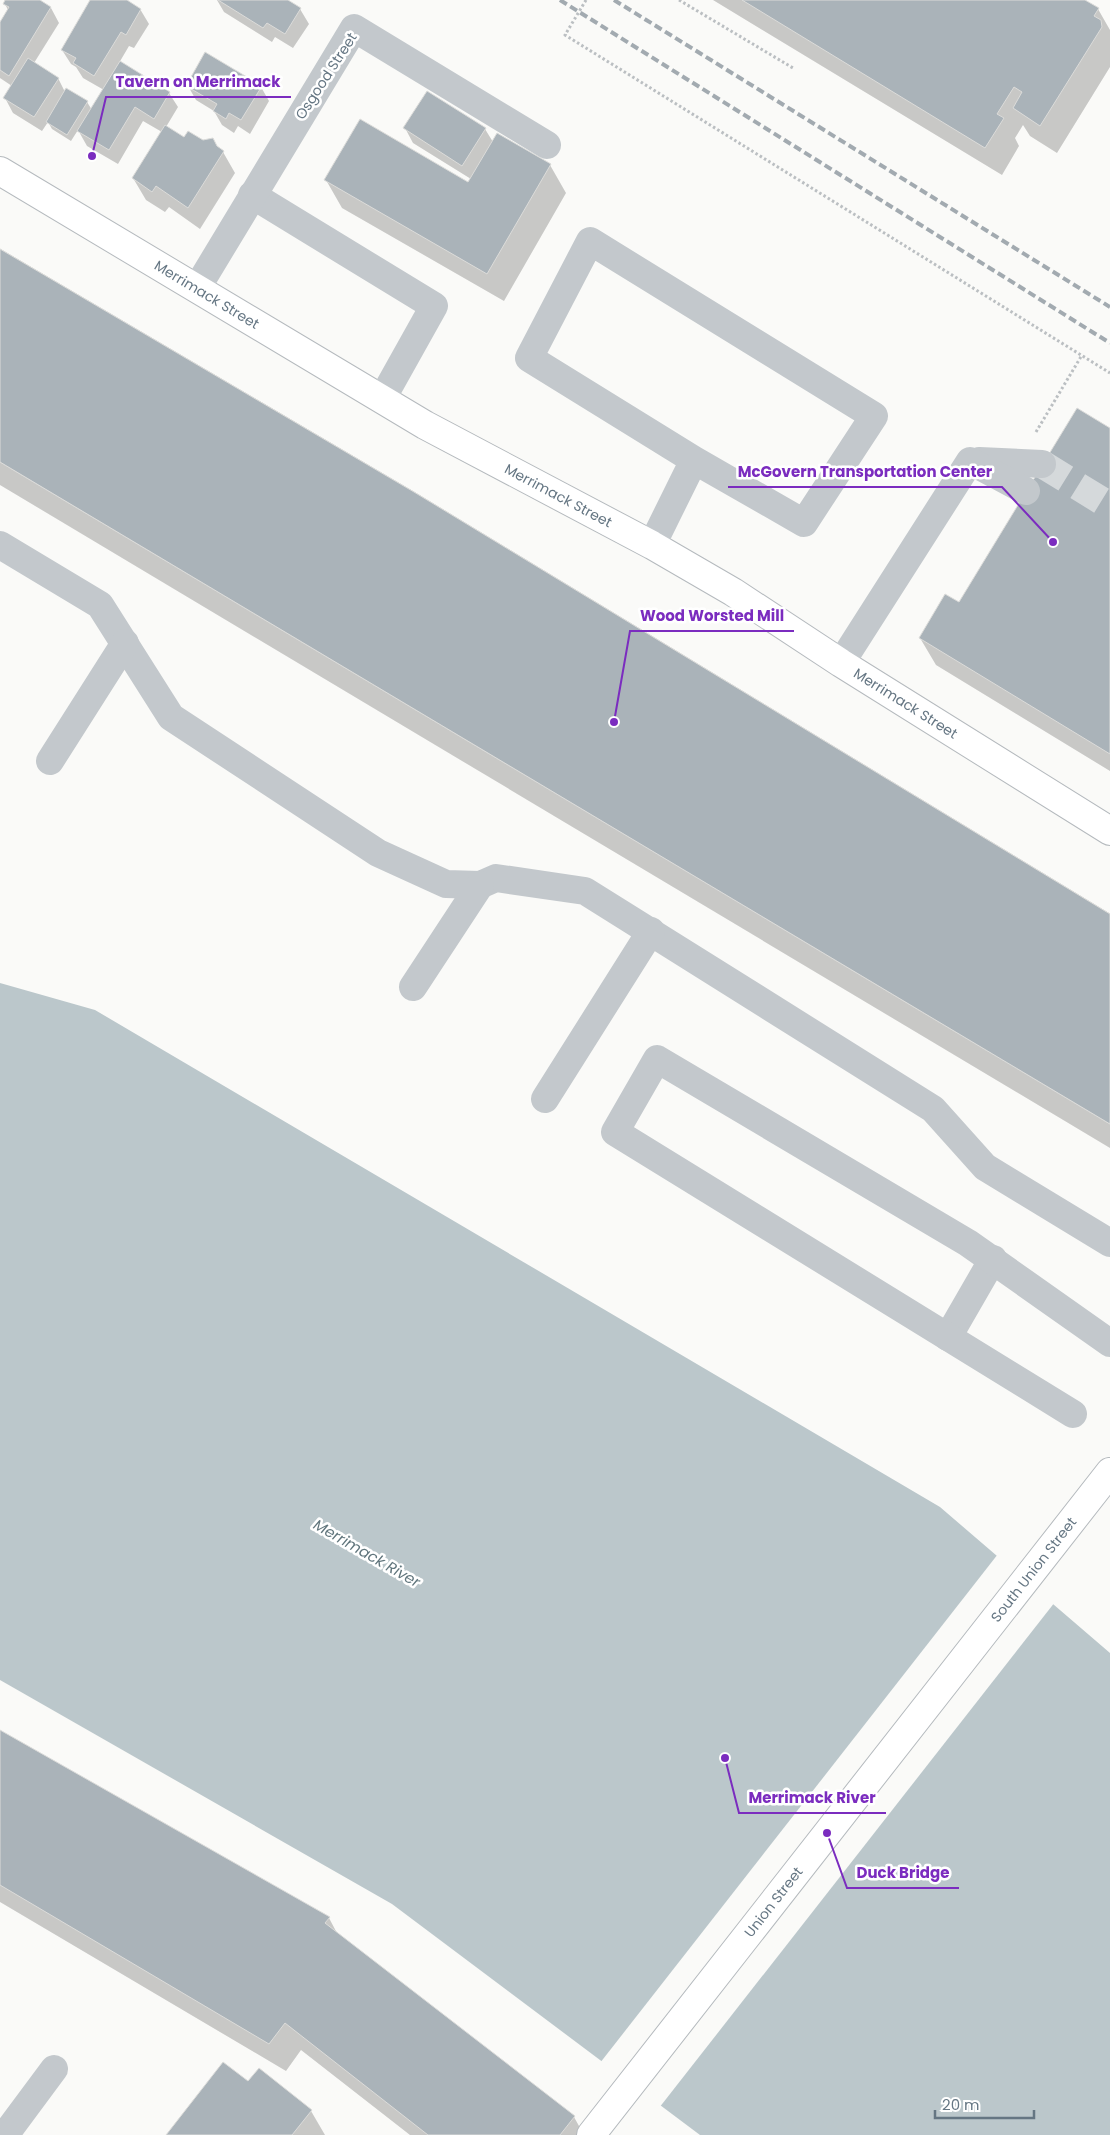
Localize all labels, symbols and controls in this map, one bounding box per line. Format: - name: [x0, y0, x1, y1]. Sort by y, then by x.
- street label: Osgood Street: [290, 29, 362, 123]
- callout: Tavern on Merrimack: [106, 67, 291, 97]
- text: Tavern on Merrimack: [116, 71, 281, 92]
- street label: Merrimack Street: [151, 256, 263, 334]
- callout: McGovern Transportation Center: [728, 457, 1002, 487]
- street label: Merrimack Street: [501, 459, 616, 532]
- text: McGovern Transportation Center: [738, 461, 993, 482]
- callout: Wood Worsted Mill: [630, 601, 794, 631]
- text: Wood Worsted Mill: [640, 605, 784, 626]
- street label: Merrimack Street: [850, 663, 961, 743]
- street label: South Union Street: [986, 1513, 1081, 1626]
- water label: Merrimack River: [310, 1514, 425, 1592]
- callout: Merrimack River: [739, 1783, 886, 1813]
- text: Merrimack River: [748, 1787, 876, 1808]
- callout: Duck Bridge: [847, 1858, 959, 1888]
- street label: Union Street: [740, 1862, 807, 1941]
- text: Duck Bridge: [857, 1862, 949, 1883]
- scale bar: [935, 2088, 1034, 2120]
- text: 20 m: [942, 2094, 980, 2115]

